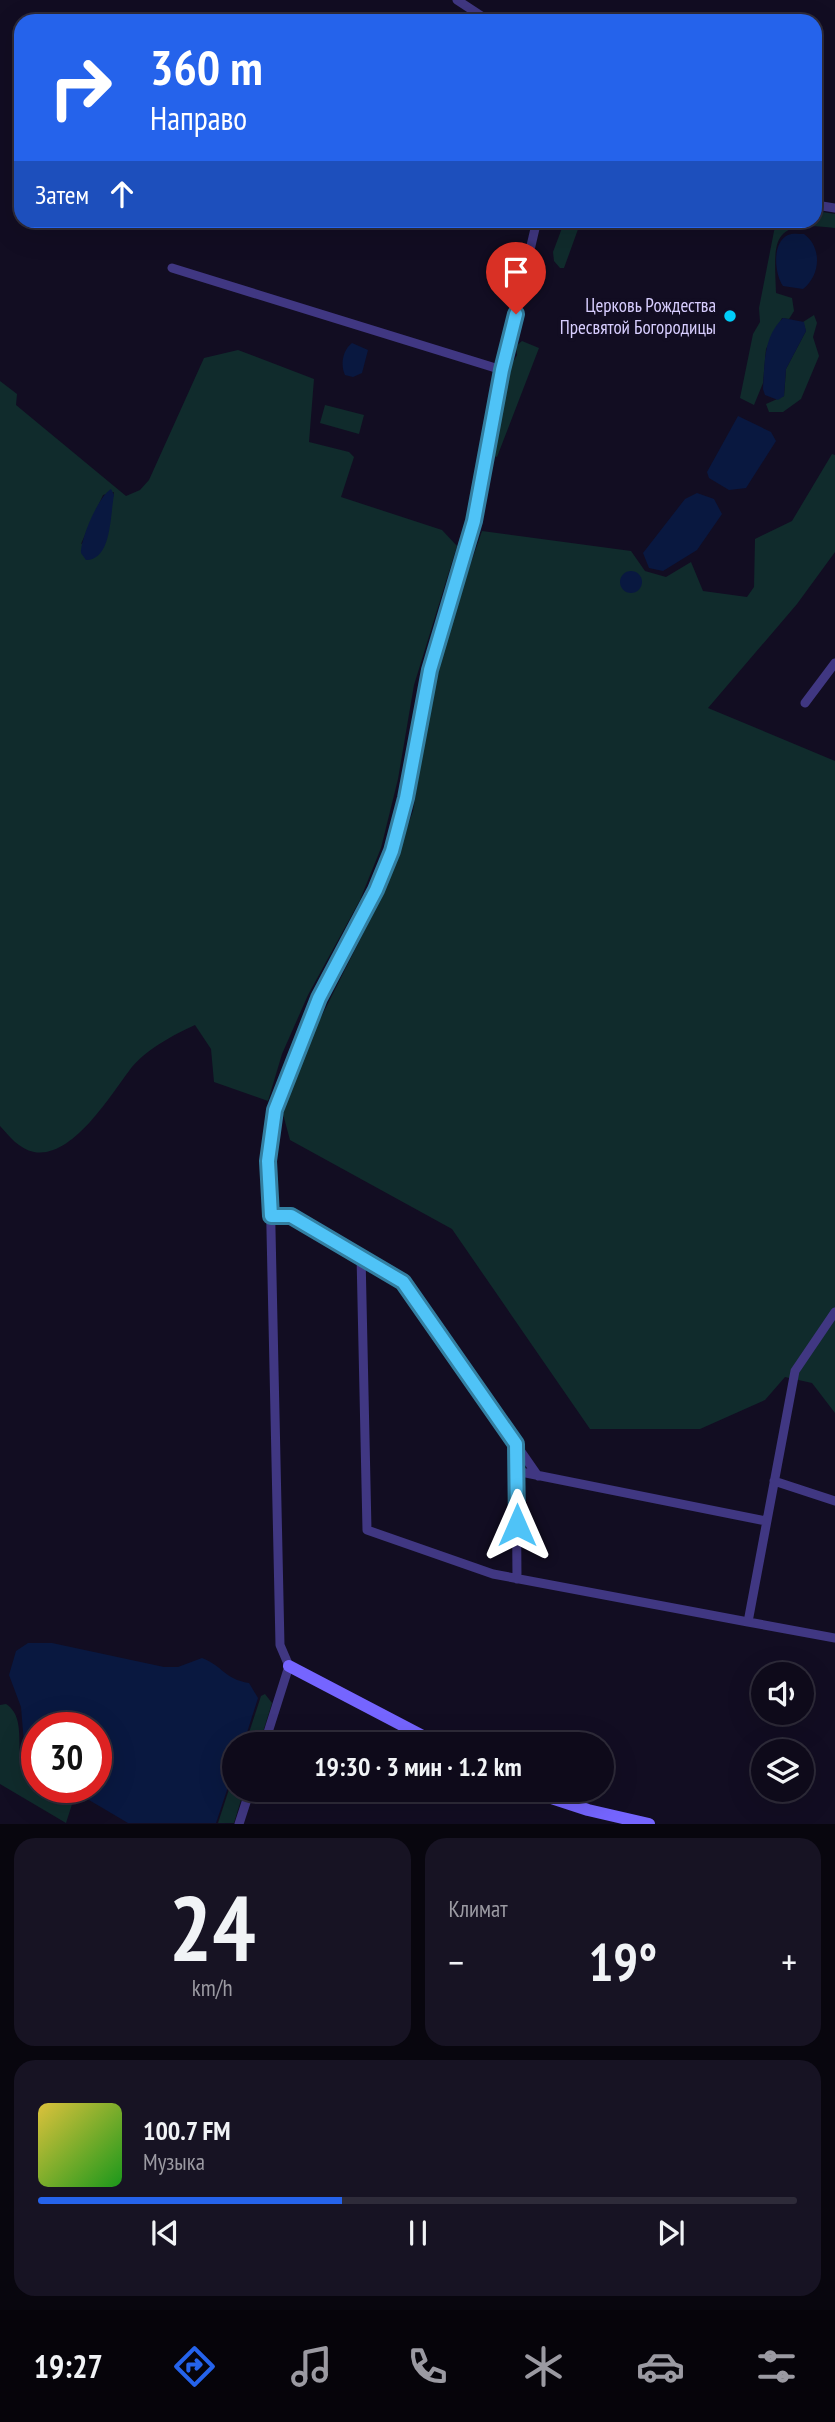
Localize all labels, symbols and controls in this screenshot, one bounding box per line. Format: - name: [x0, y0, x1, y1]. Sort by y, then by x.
- text: 360 m: [150, 35, 263, 99]
- icon: right: [35, 42, 126, 133]
- text: Направо: [150, 97, 247, 139]
- icon: ahead: [103, 175, 141, 213]
- text: Затем: [35, 178, 89, 211]
- pin: [486, 242, 546, 314]
- icon: arrive: [497, 253, 535, 291]
- place label: Церковь Рождества Пресвятой Богородицы: [560, 293, 716, 339]
- marker: Церковь Рождества Пресвятой Богородицы: [722, 308, 738, 324]
- position arrow: [480, 1488, 554, 1562]
- map controls: [751, 1662, 814, 1802]
- button: sound: [751, 1662, 814, 1725]
- speed limit sign: 30: [21, 1712, 112, 1803]
- button: layers: [751, 1739, 814, 1802]
- text: 19:30 · 3 мин · 1.2 km: [314, 1750, 522, 1783]
- text: 24: [169, 1868, 256, 1986]
- text: Климат: [449, 1894, 508, 1923]
- text: 19°: [588, 1928, 657, 1995]
- text: −: [449, 1937, 464, 1986]
- text: +: [781, 1937, 797, 1986]
- text: km/h: [192, 1973, 233, 2002]
- text: 100.7 FM: [143, 2114, 231, 2147]
- text: Музыка: [143, 2147, 205, 2176]
- icon: previous: [146, 2214, 184, 2252]
- icon: pause: [399, 2214, 437, 2252]
- icon: next: [652, 2214, 690, 2252]
- icon: directions: [170, 2342, 219, 2391]
- icon: music: [287, 2342, 336, 2391]
- icon: phone: [403, 2342, 452, 2391]
- icon: climate: [519, 2342, 568, 2391]
- icon: car: [636, 2342, 685, 2391]
- icon: filters: [752, 2342, 801, 2391]
- text: 19:27: [34, 2345, 103, 2387]

